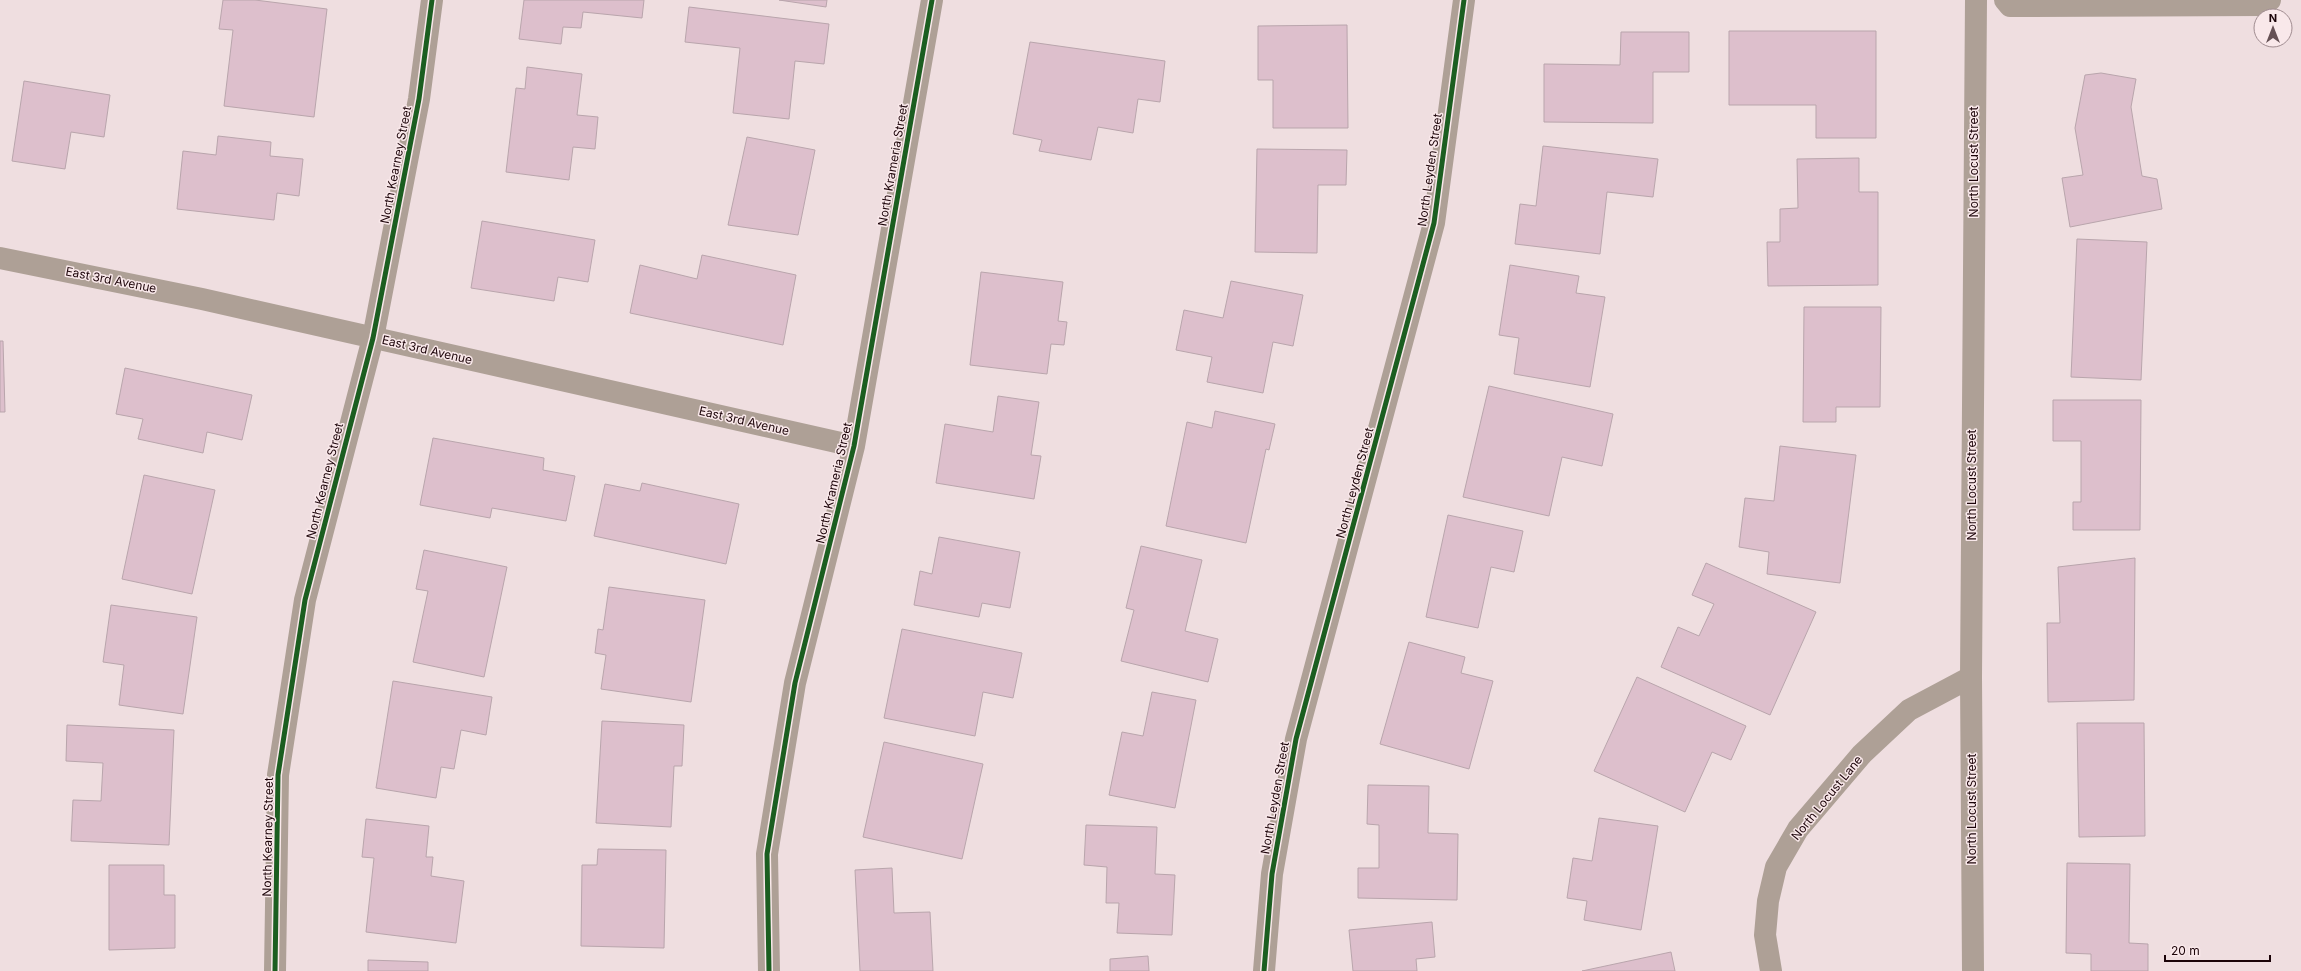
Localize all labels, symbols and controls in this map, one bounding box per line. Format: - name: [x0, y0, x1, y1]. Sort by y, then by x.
- north arrow: [2253, 8, 2293, 48]
- text: N: [2269, 11, 2277, 25]
- street label: North Krameria Street: [874, 103, 911, 227]
- street label: North Kearney Street: [377, 105, 414, 225]
- street label: North Locust Street: [1966, 107, 1981, 217]
- street label: North Leyden Street: [1414, 112, 1445, 227]
- street label: East 3rd Avenue: [64, 263, 158, 296]
- street label: East 3rd Avenue: [381, 332, 474, 367]
- street label: East 3rd Avenue: [698, 403, 791, 438]
- street label: North Kearney Street: [303, 421, 346, 541]
- street label: North Krameria Street: [812, 421, 855, 545]
- street label: North Leyden Street: [1333, 426, 1377, 540]
- street label: North Locust Street: [1964, 430, 1979, 540]
- street label: North Leyden Street: [1257, 740, 1292, 855]
- street label: North Locust Lane: [1788, 752, 1865, 843]
- street label: North Locust Street: [1964, 754, 1979, 864]
- street label: North Kearney Street: [259, 777, 276, 897]
- scale bar: [2165, 937, 2270, 963]
- text: 20 m: [2171, 943, 2200, 958]

